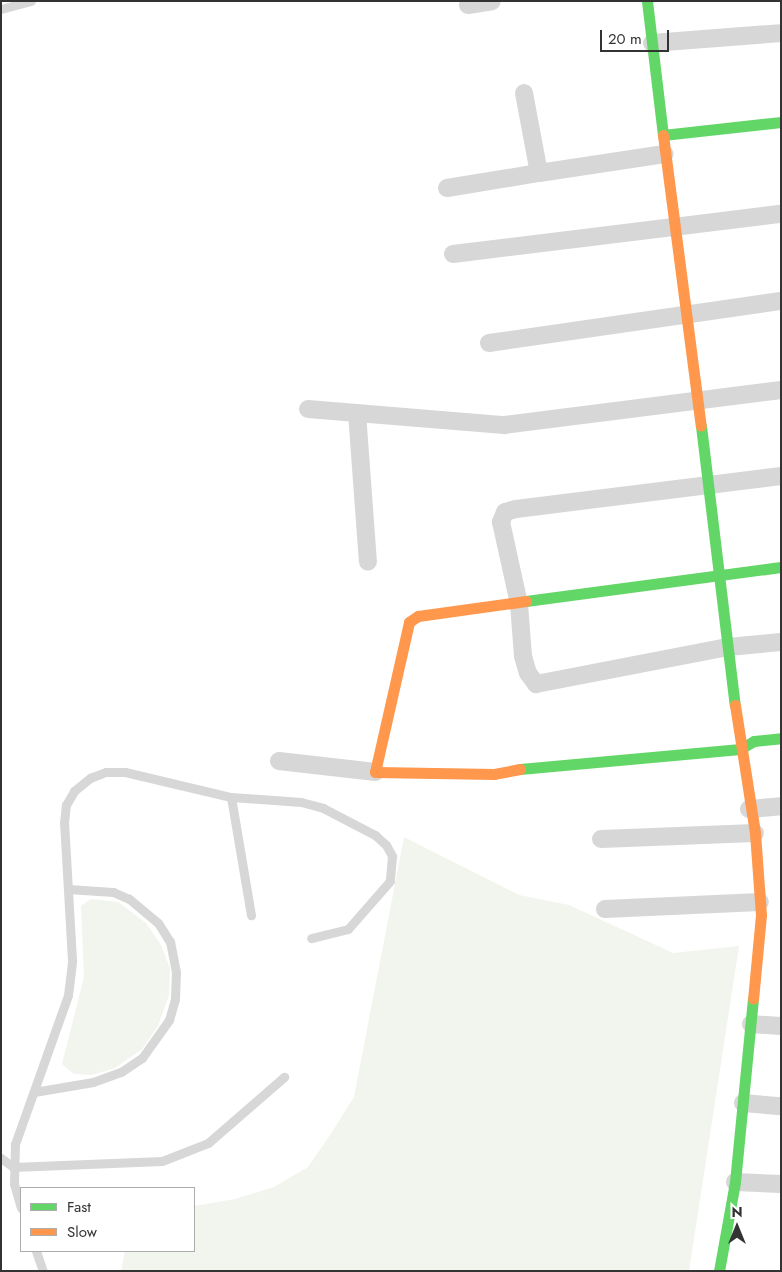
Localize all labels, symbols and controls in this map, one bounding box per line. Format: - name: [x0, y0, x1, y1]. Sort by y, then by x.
- scale bar: [602, 20, 671, 52]
- text: 20 m: [608, 28, 642, 50]
- legend: [20, 1187, 195, 1252]
- text: Fast: [67, 1196, 91, 1218]
- north arrow: [712, 1202, 762, 1252]
- text: N: [731, 1202, 743, 1222]
- text: Slow: [67, 1221, 97, 1243]

